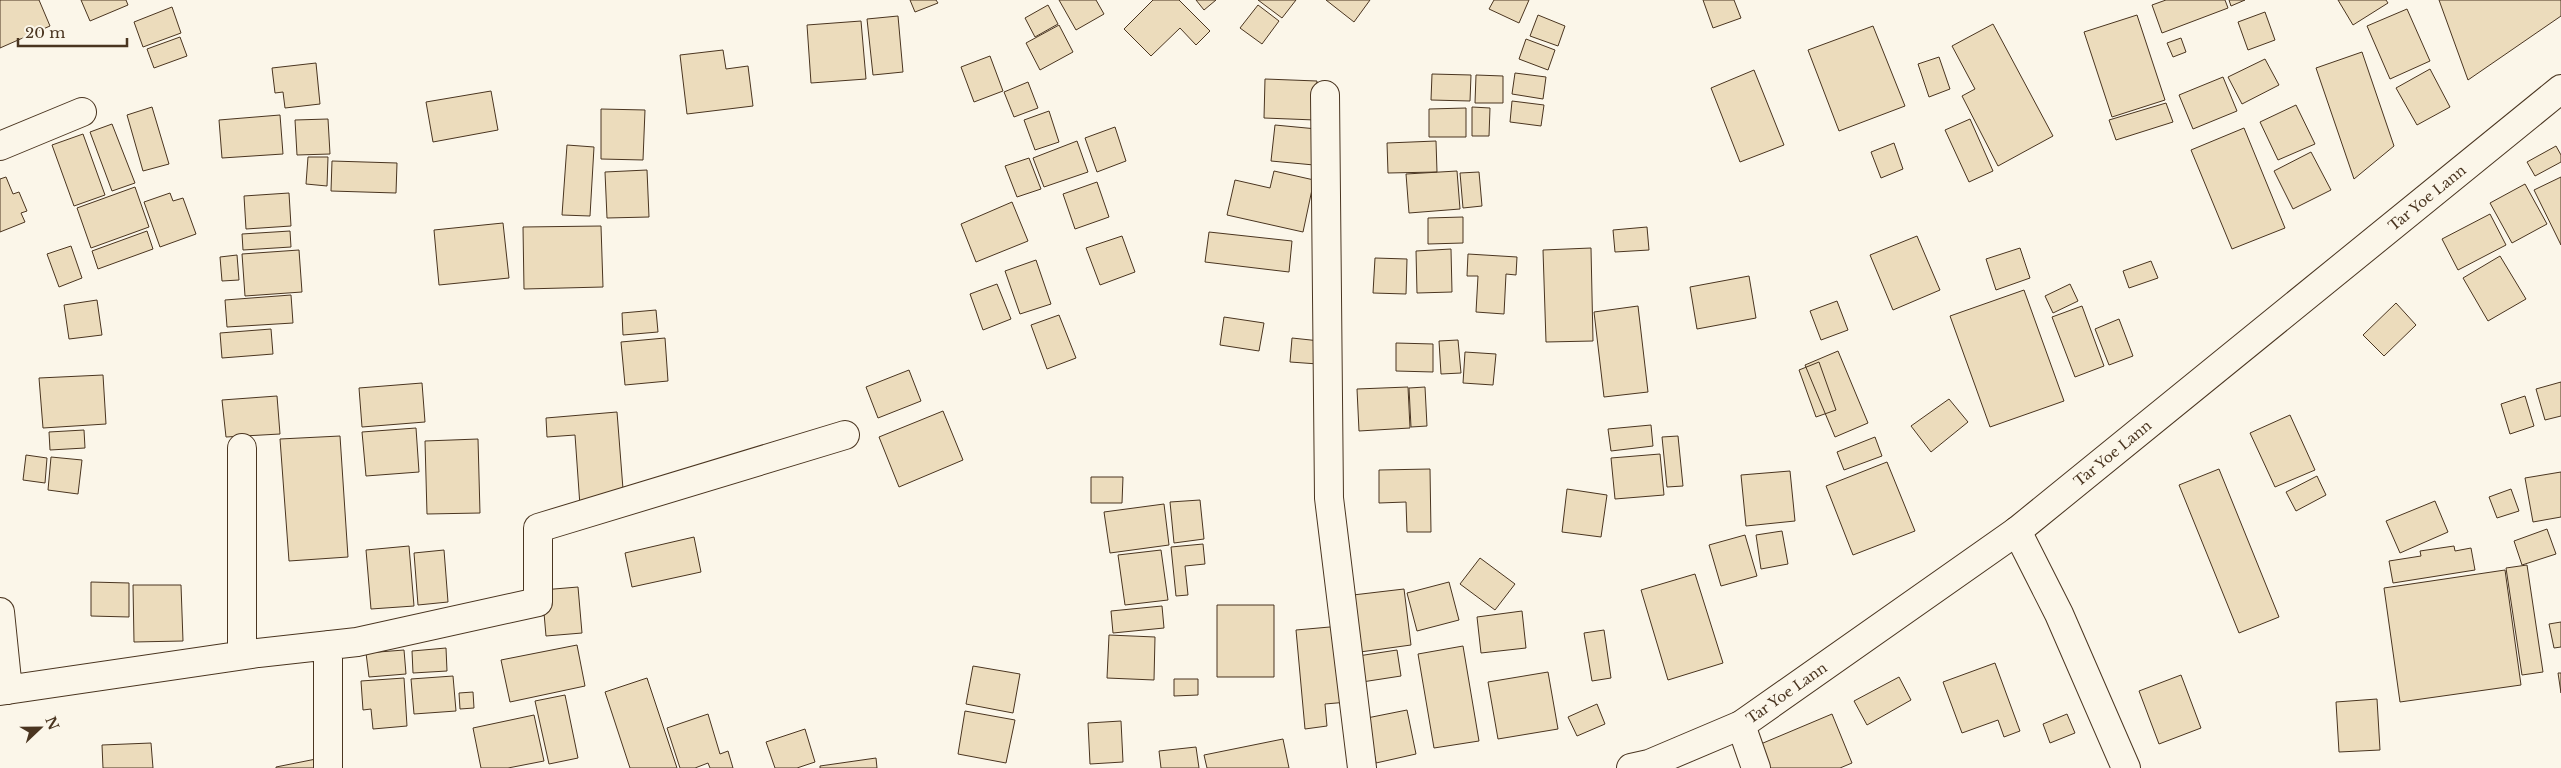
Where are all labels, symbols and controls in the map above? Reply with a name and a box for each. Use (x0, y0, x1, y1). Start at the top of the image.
scale bar (18, 15, 126, 47)
text: 20 m (25, 23, 65, 42)
street label: Tar Yoe Lann (2385, 161, 2470, 235)
street label: Tar Yoe Lann (2070, 416, 2155, 490)
street label: Tar Yoe Lann (1743, 658, 1831, 728)
north arrow (15, 703, 65, 753)
text: N (41, 714, 63, 733)

